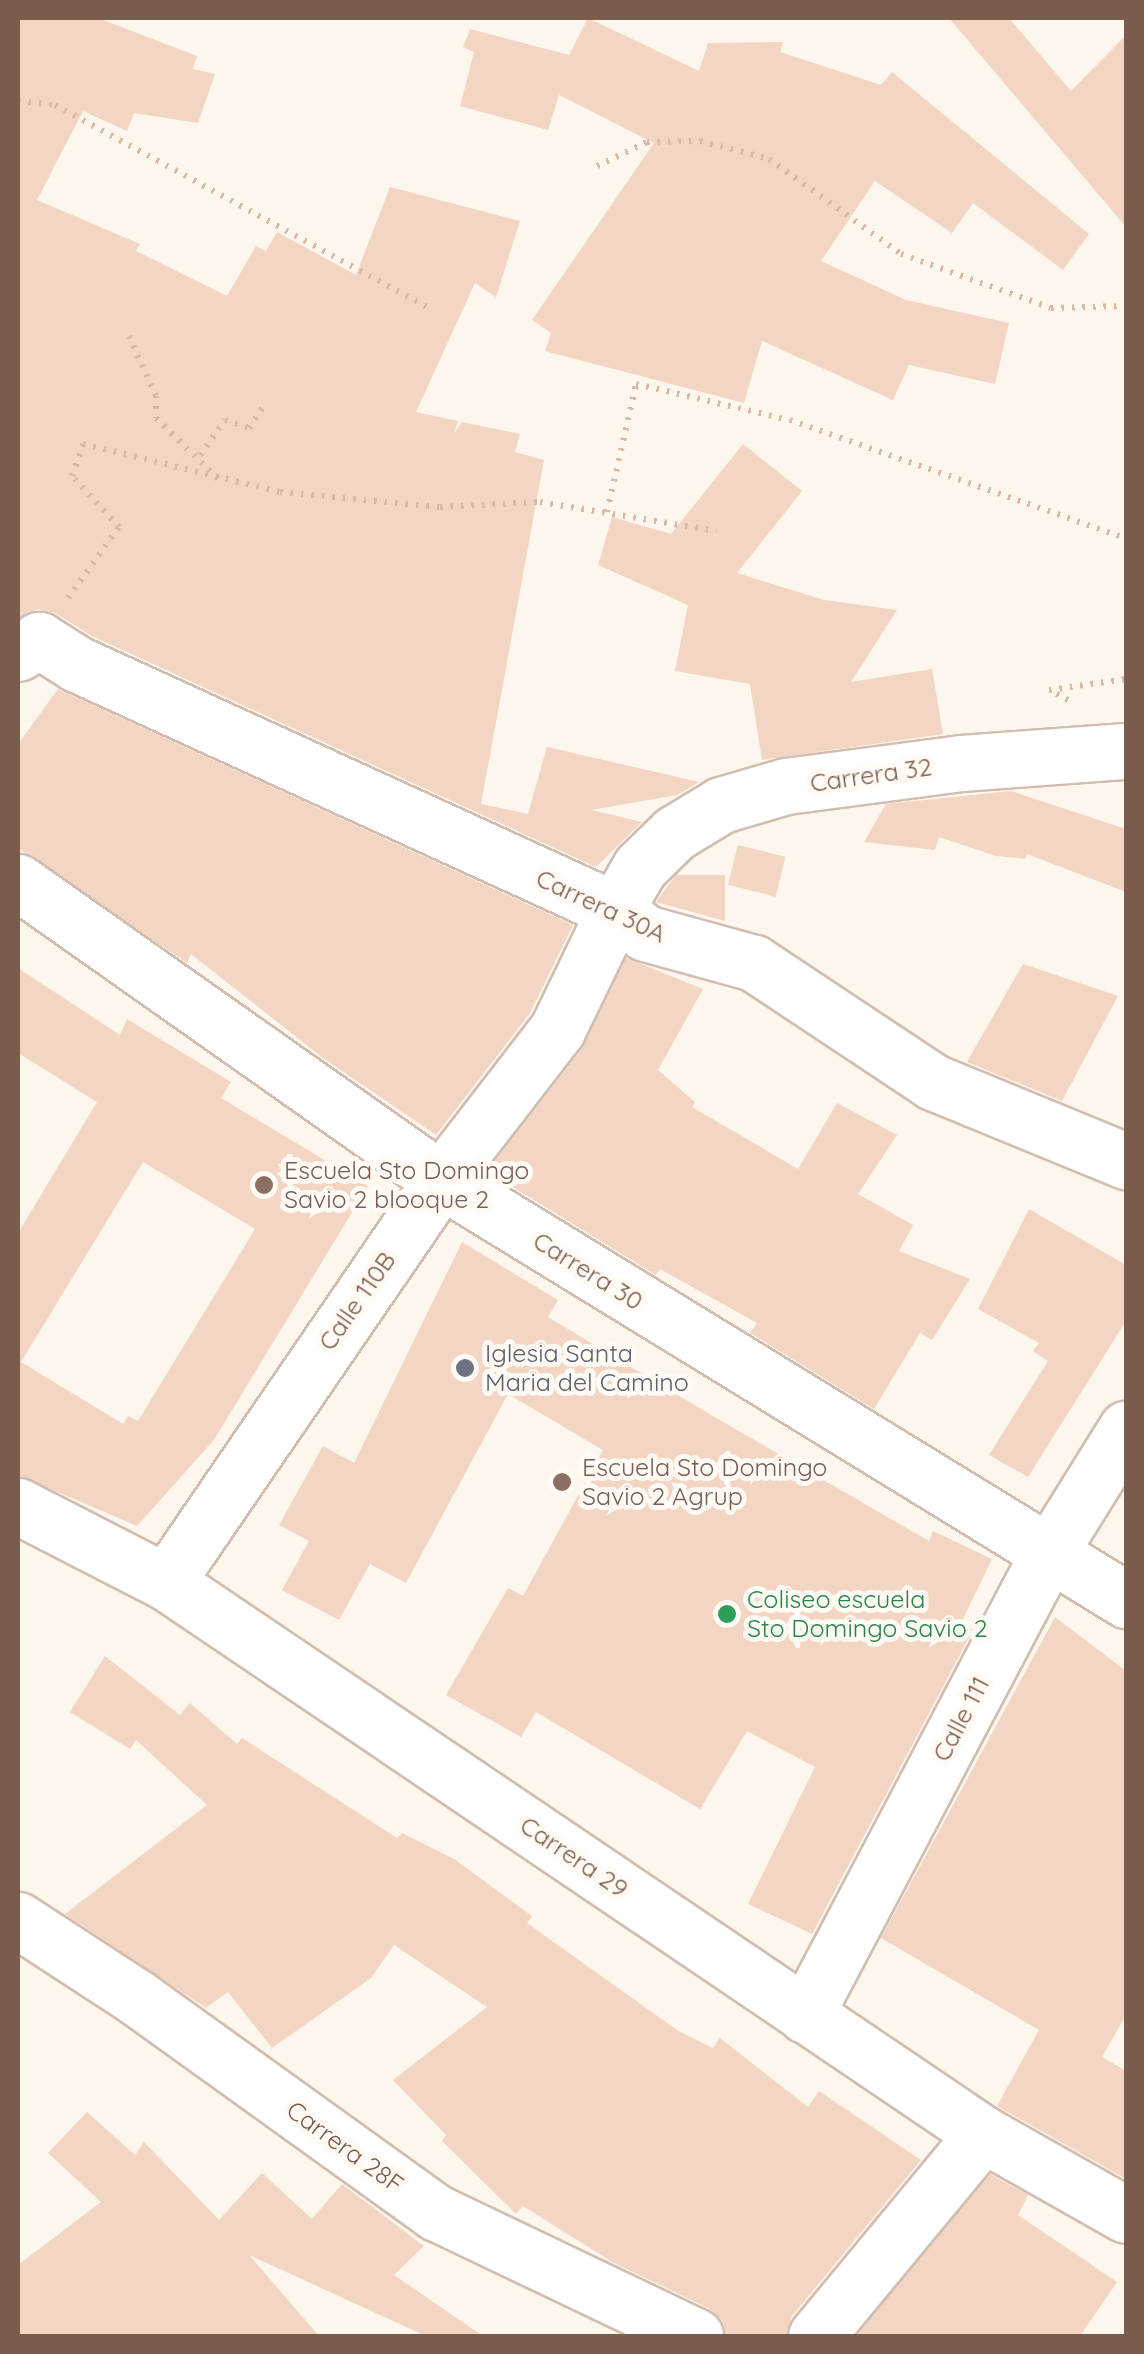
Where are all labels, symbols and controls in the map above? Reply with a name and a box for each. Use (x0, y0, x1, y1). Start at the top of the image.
street label: Carrera 32 (808, 752, 934, 798)
street label: Carrera 30A (531, 863, 671, 949)
place label: Escuela Sto Domingo Savio 2 blooque 2 (284, 1156, 529, 1215)
marker: Escuela Sto Domingo Savio 2 blooque 2 (253, 1174, 275, 1196)
street label: Carrera 30 (528, 1226, 648, 1316)
street label: Calle 110B (312, 1246, 402, 1356)
place label: Iglesia Santa Maria del Camino (485, 1339, 689, 1398)
marker: Iglesia Santa Maria del Camino (454, 1357, 476, 1379)
place label: Escuela Sto Domingo Savio 2 Agrup (582, 1453, 827, 1512)
marker: Escuela Sto Domingo Savio 2 Agrup (551, 1471, 573, 1493)
place label: Coliseo escuela Sto Domingo Savio 2 (747, 1585, 987, 1644)
marker: Coliseo escuela Sto Domingo Savio 2 (716, 1603, 738, 1625)
street label: Calle 111 (926, 1672, 996, 1766)
street label: Carrera 29 (514, 1810, 634, 1904)
street label: Carrera 28F (281, 2095, 409, 2199)

